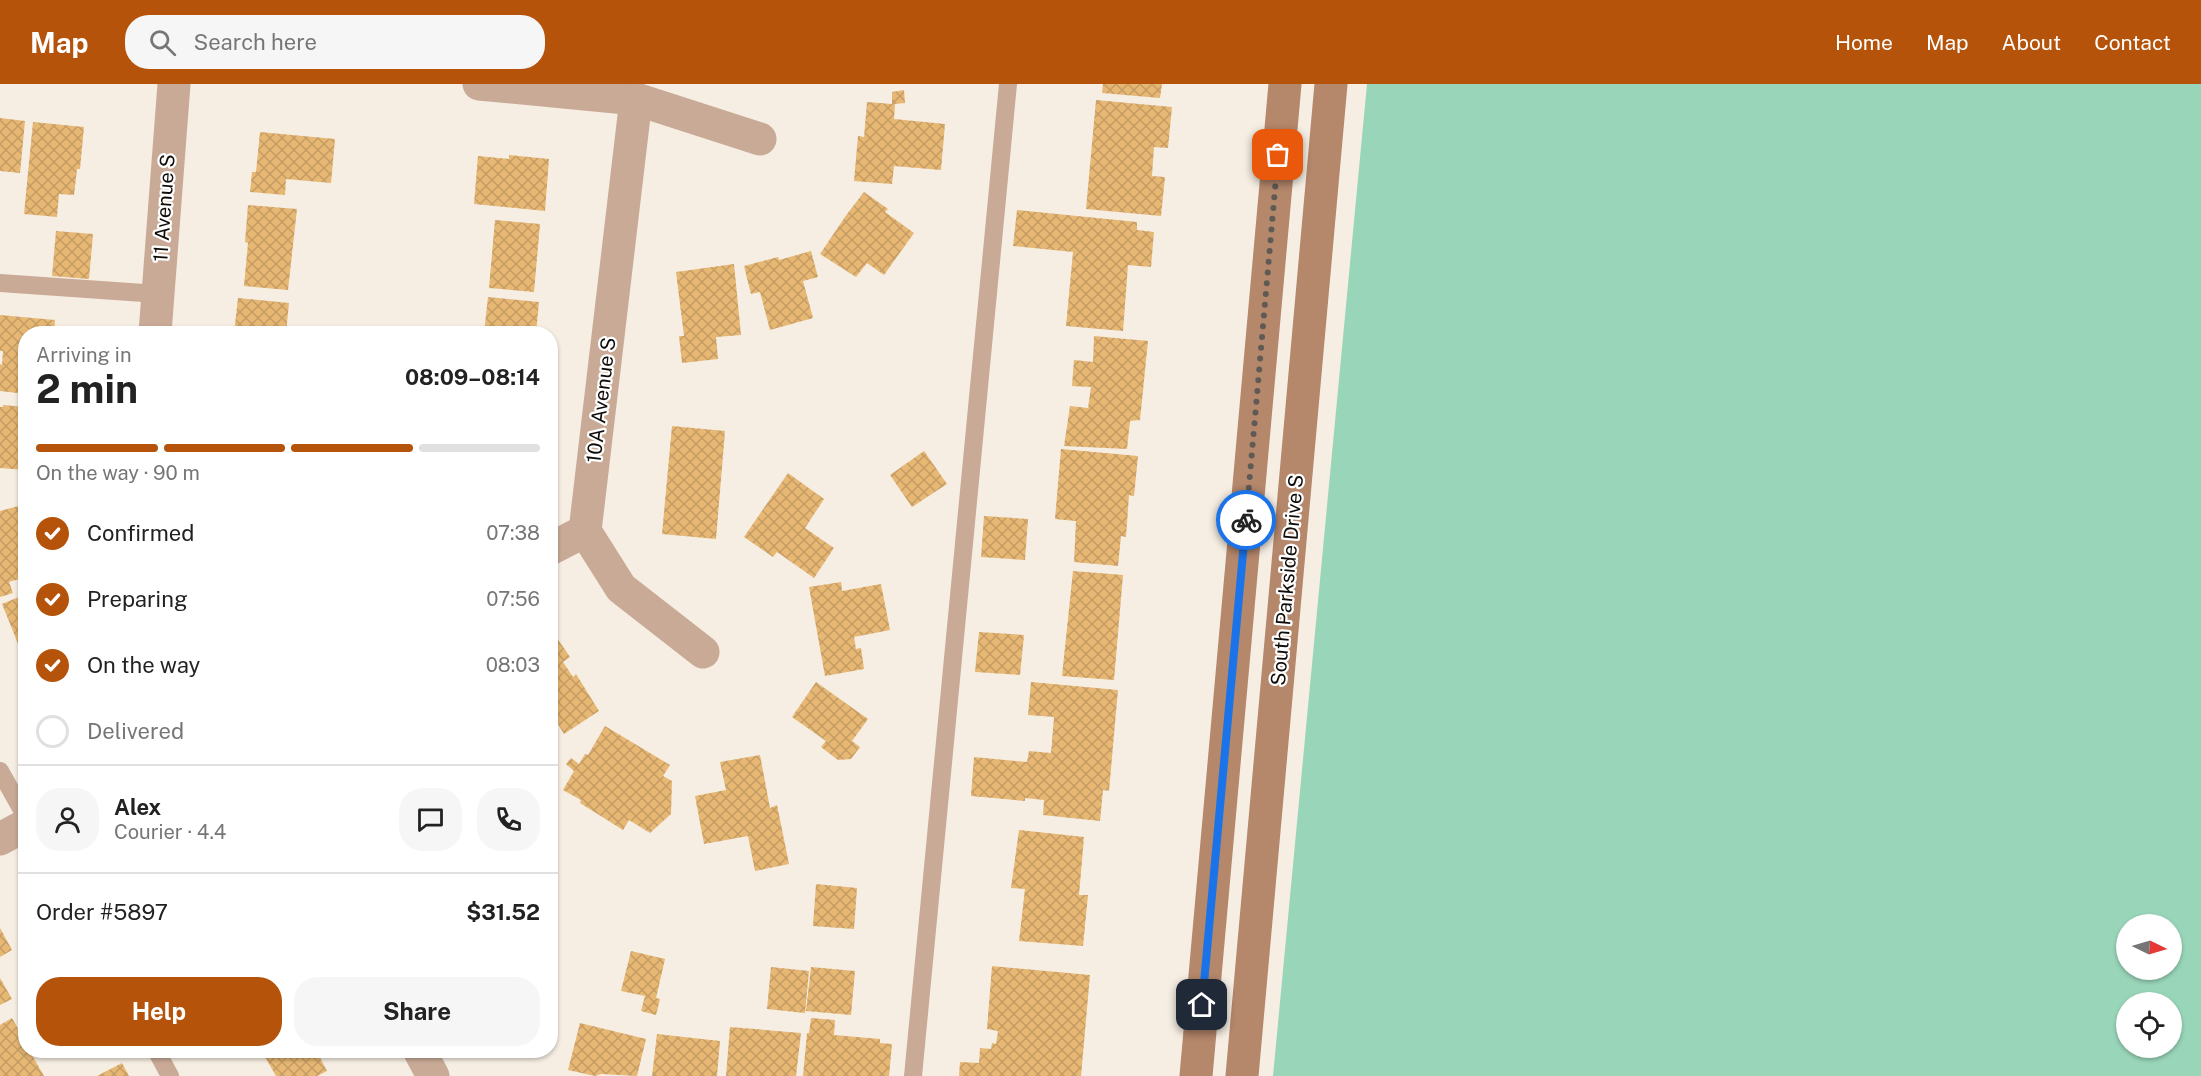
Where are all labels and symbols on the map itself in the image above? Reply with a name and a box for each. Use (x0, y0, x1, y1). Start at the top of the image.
pin (1252, 129, 1303, 180)
street label: 11 Avenue S (148, 153, 180, 263)
street label: 10A Avenue S (581, 336, 621, 464)
street label: South Parkside Drive S (1266, 473, 1308, 687)
courier (1216, 490, 1276, 550)
north arrow (2116, 914, 2182, 980)
pin (1176, 979, 1227, 1030)

